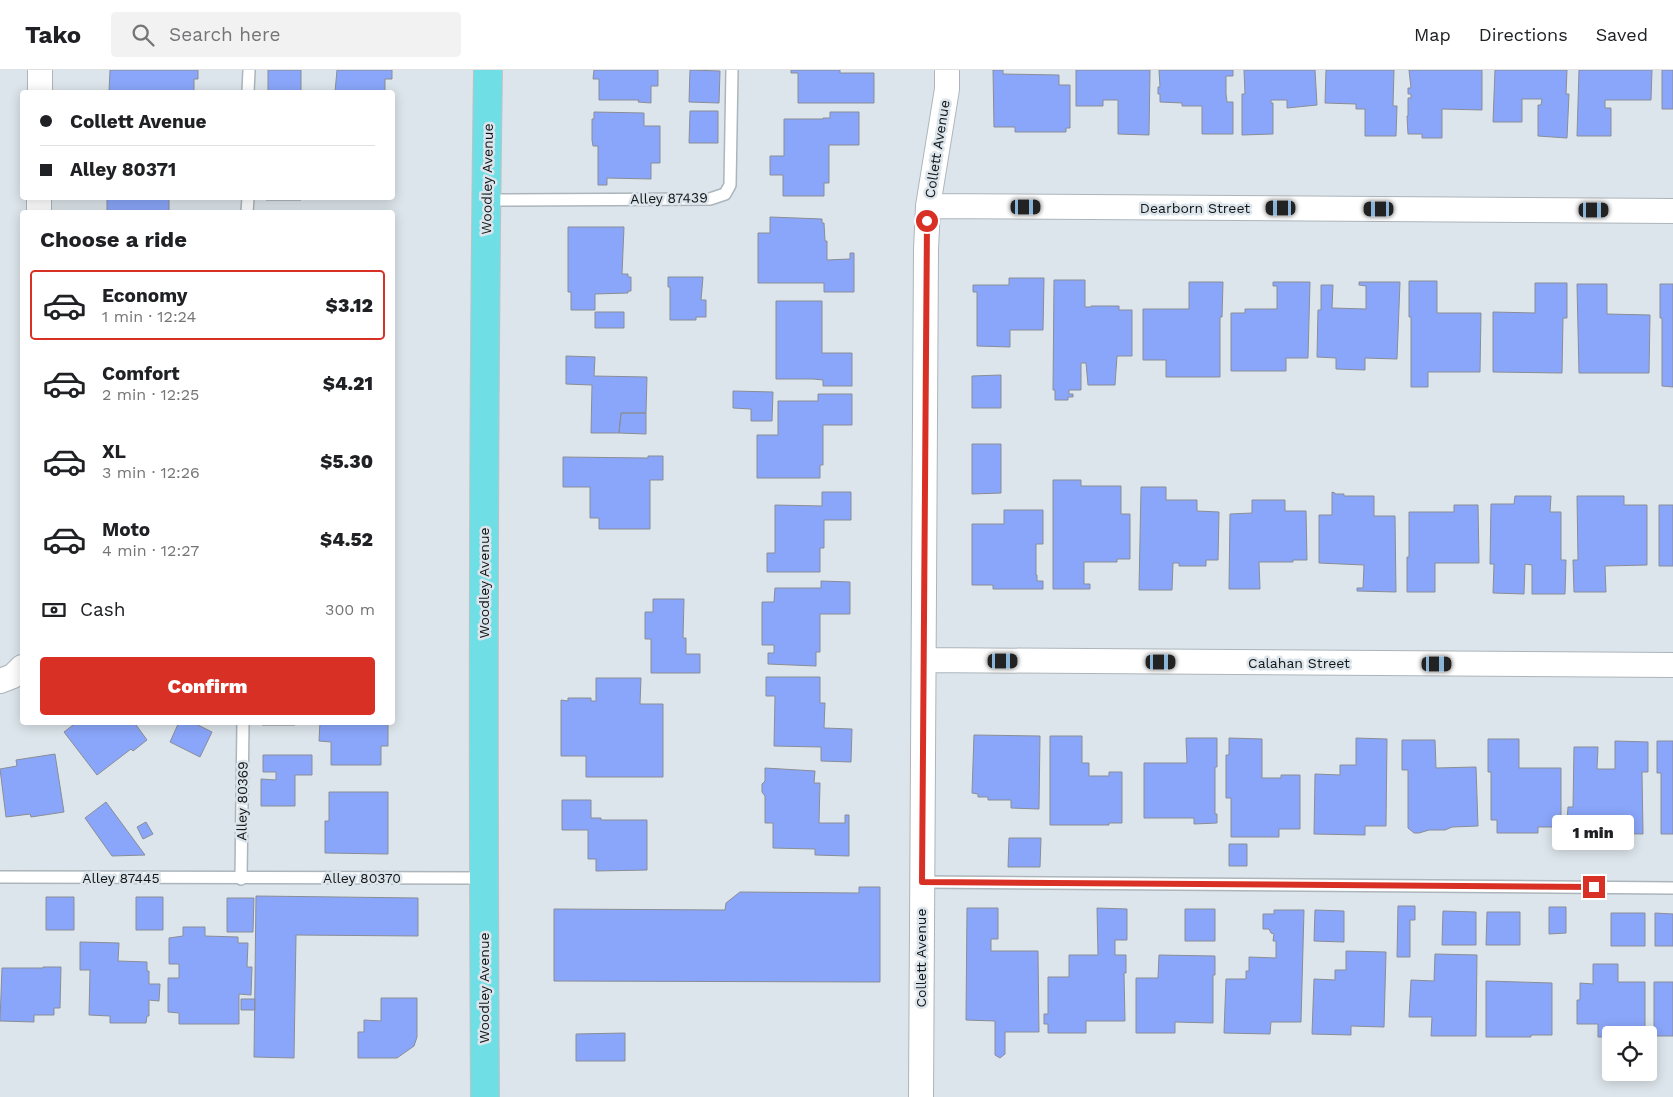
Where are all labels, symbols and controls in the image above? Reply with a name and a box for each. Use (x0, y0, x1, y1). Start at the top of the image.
search box (111, 12, 461, 57)
text: Tako (25, 21, 81, 49)
icon: search (129, 21, 157, 49)
text: Search here (169, 23, 280, 46)
text: Map (1414, 24, 1451, 45)
text: Directions (1479, 24, 1568, 45)
text: Saved (1596, 24, 1648, 45)
street label: Collett Avenue (921, 99, 953, 199)
text: Collett Avenue (70, 110, 207, 133)
street label: Woodley Avenue (478, 123, 496, 235)
text: Alley 80371 (70, 158, 176, 181)
street label: Alley 87439 (630, 189, 708, 207)
car (1011, 200, 1041, 215)
street label: Dearborn Street (1140, 200, 1250, 216)
car (1266, 201, 1296, 216)
car (1364, 202, 1394, 217)
car (1579, 203, 1609, 218)
route start (916, 210, 938, 232)
text: Choose a ride (40, 227, 187, 252)
icon: car (42, 283, 87, 328)
text: Economy (102, 284, 187, 307)
text: $3.12 (326, 294, 373, 317)
text: 1 min · 12:24 (102, 307, 196, 326)
icon: car (42, 361, 87, 406)
text: Comfort (102, 362, 180, 385)
text: $4.21 (323, 372, 373, 395)
text: 2 min · 12:25 (102, 385, 199, 404)
icon: car (42, 439, 87, 484)
text: XL (102, 440, 126, 463)
text: $5.30 (320, 450, 373, 473)
text: 3 min · 12:26 (102, 463, 200, 482)
icon: car (42, 517, 87, 562)
text: Moto (102, 518, 150, 541)
street label: Woodley Avenue (476, 527, 492, 639)
text: $4.52 (320, 528, 373, 551)
text: 4 min · 12:27 (102, 541, 199, 560)
icon: cash (40, 596, 68, 624)
text: Cash (80, 598, 126, 621)
text: 300 m (325, 600, 375, 619)
car (988, 654, 1018, 669)
car (1146, 655, 1176, 670)
street label: Calahan Street (1248, 655, 1350, 671)
button: Confirm (40, 657, 375, 715)
car (1422, 657, 1452, 672)
street label: Alley 80369 (233, 761, 251, 841)
callout: 1 min (1553, 814, 1635, 850)
text: 1 min (1572, 823, 1614, 842)
street label: Alley 87445 (82, 870, 160, 886)
street label: Alley 80370 (323, 870, 401, 886)
route end (1583, 876, 1605, 898)
street label: Collett Avenue (913, 908, 929, 1008)
street label: Woodley Avenue (476, 932, 492, 1044)
map controls (1602, 1026, 1657, 1081)
button: locate (1602, 1026, 1657, 1081)

